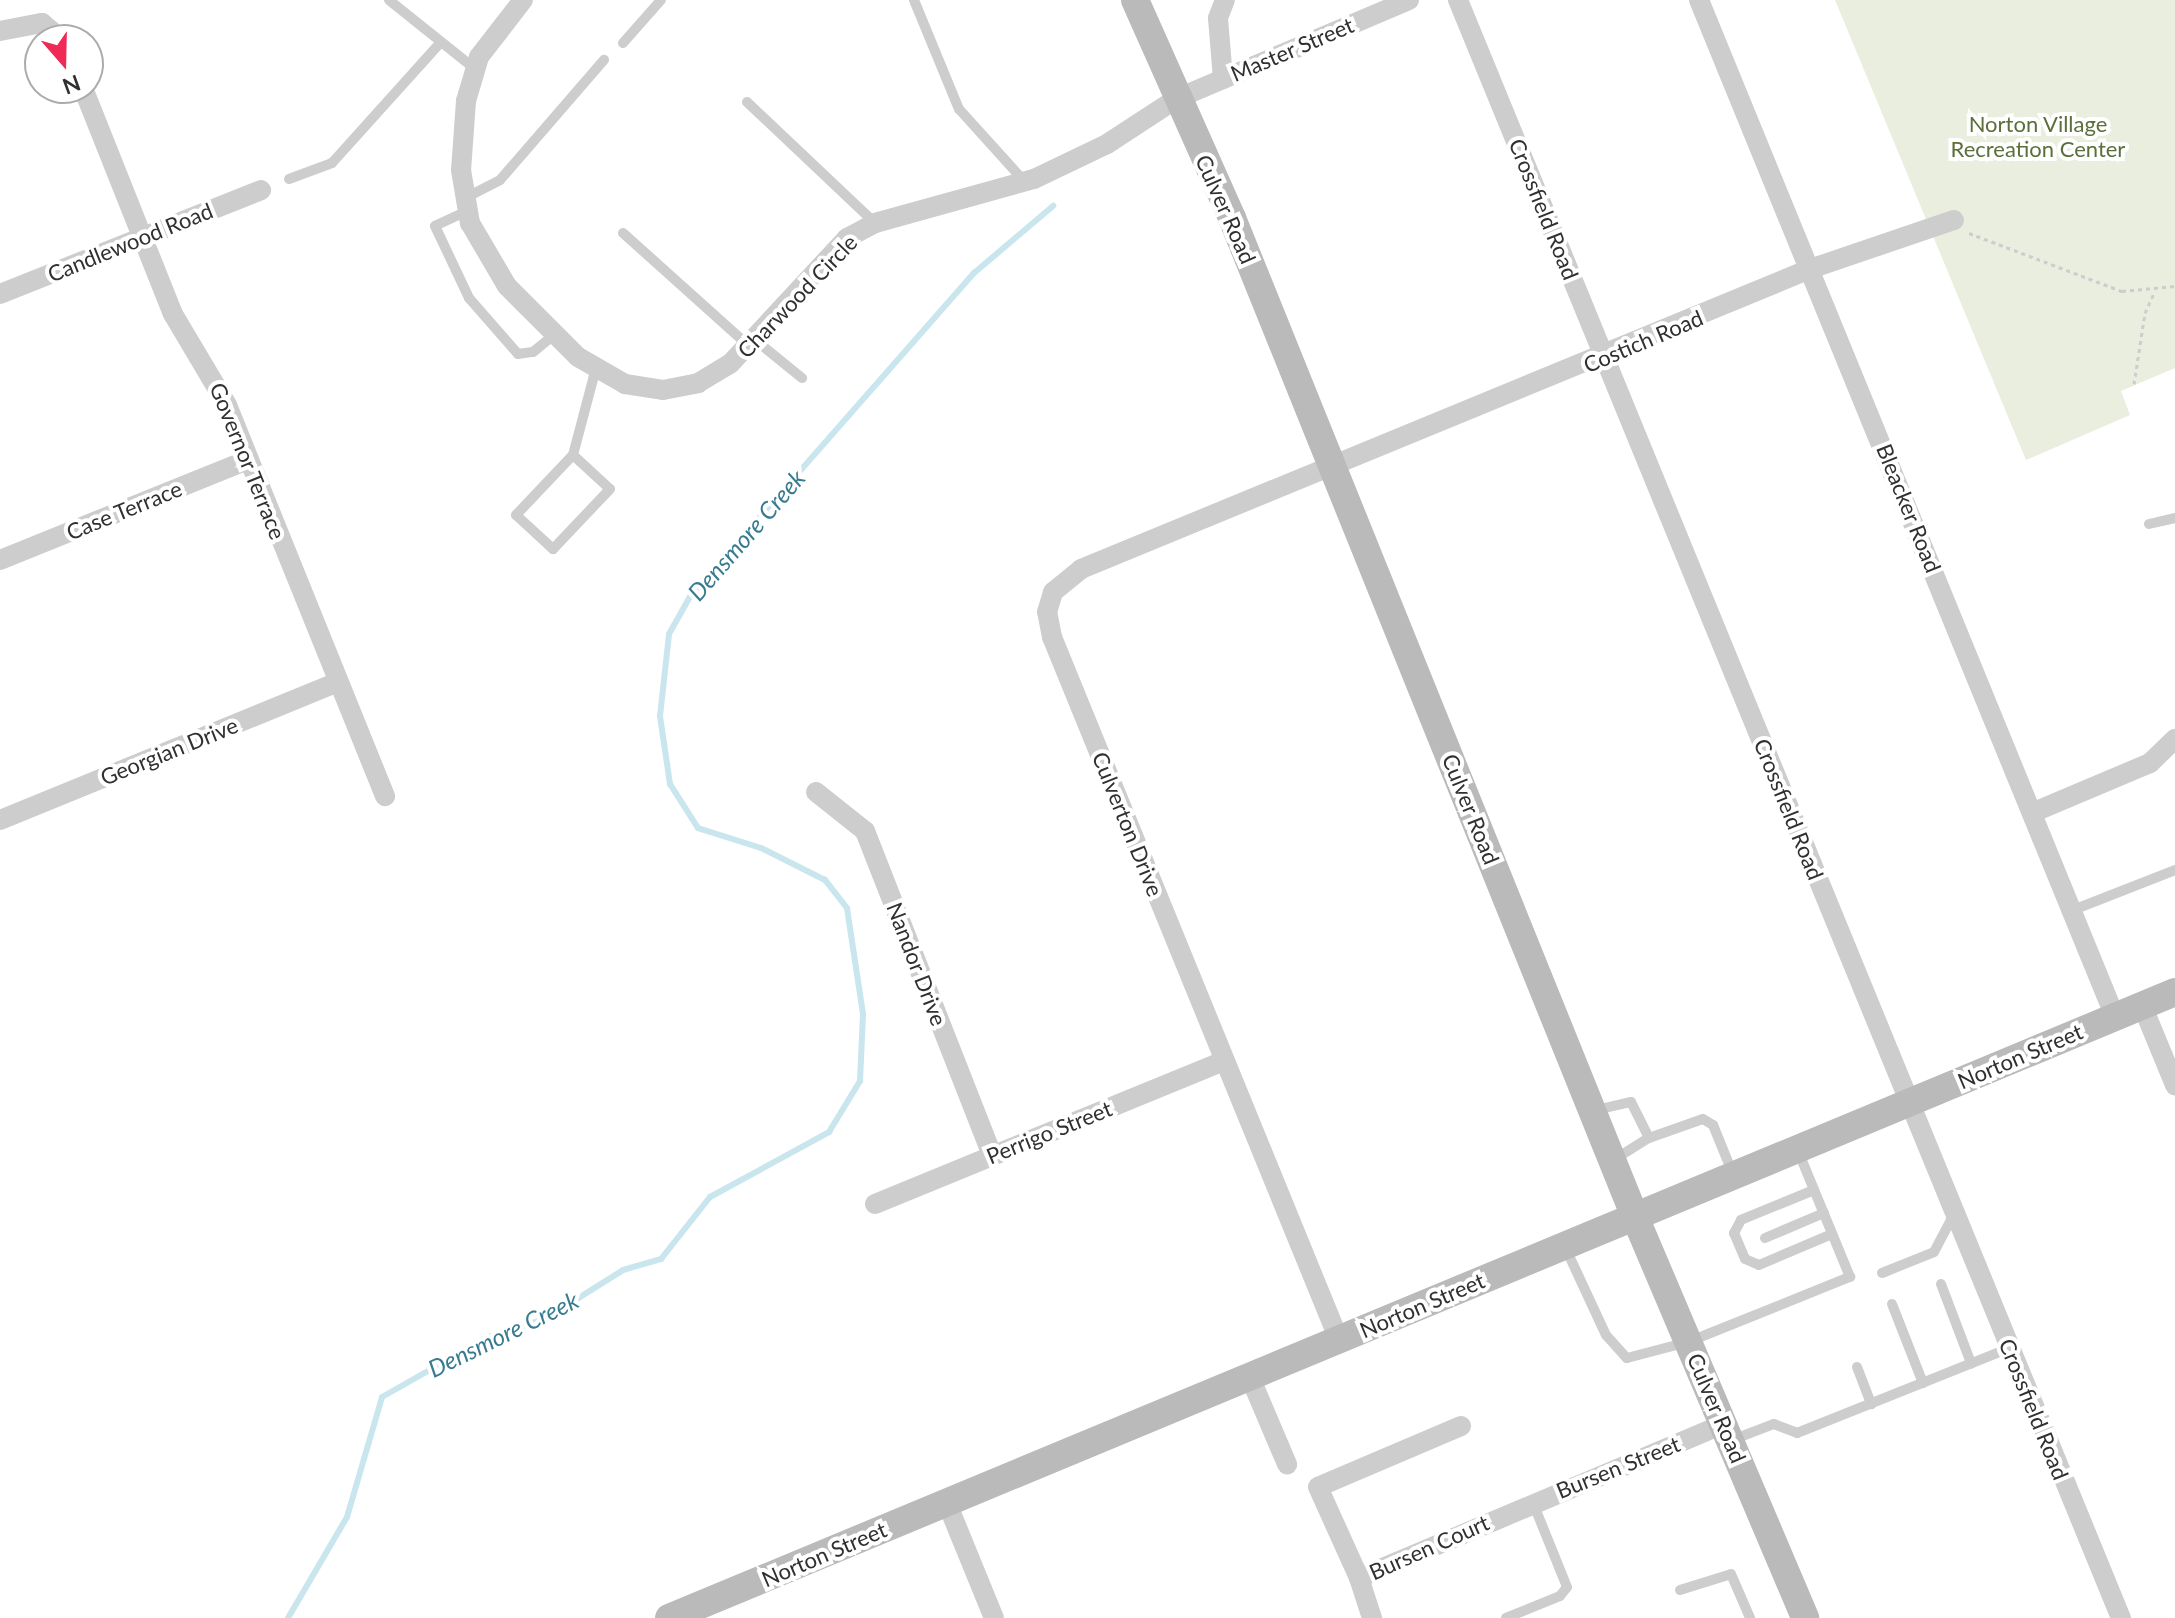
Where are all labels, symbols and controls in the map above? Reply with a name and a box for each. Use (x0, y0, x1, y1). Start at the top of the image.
street label: Master Street (1226, 11, 1358, 87)
north arrow (24, 24, 104, 104)
text: N (59, 70, 84, 101)
park label: Norton Village Recreation Center (1951, 110, 2125, 162)
street label: Crossfield Road (1504, 135, 1584, 283)
street label: Culver Road (1190, 150, 1262, 268)
street label: Candlewood Road (44, 197, 216, 287)
street label: Charwood Circle (732, 229, 862, 363)
street label: Costich Road (1579, 304, 1707, 378)
street label: Governor Terrace (204, 378, 292, 544)
street label: Bleacker Road (1871, 440, 1947, 576)
water label: Densmore Creek (681, 464, 811, 606)
street label: Case Terrace (62, 475, 186, 545)
street label: Georgian Drive (96, 711, 242, 791)
street label: Crossfield Road (1749, 735, 1829, 883)
street label: Culverton Drive (1087, 748, 1169, 900)
street label: Culver Road (1437, 750, 1505, 868)
street label: Nandor Drive (881, 898, 953, 1030)
street label: Norton Street (1954, 1018, 2086, 1094)
street label: Perrigo Street (982, 1095, 1116, 1169)
street label: Norton Street (1356, 1267, 1488, 1343)
water label: Densmore Creek (423, 1285, 583, 1383)
street label: Crossfield Road (1994, 1335, 2074, 1483)
street label: Culver Road (1682, 1349, 1752, 1467)
street label: Bursen Street (1552, 1430, 1684, 1504)
street label: Bursen Court (1365, 1509, 1493, 1585)
street label: Norton Street (758, 1516, 890, 1592)

